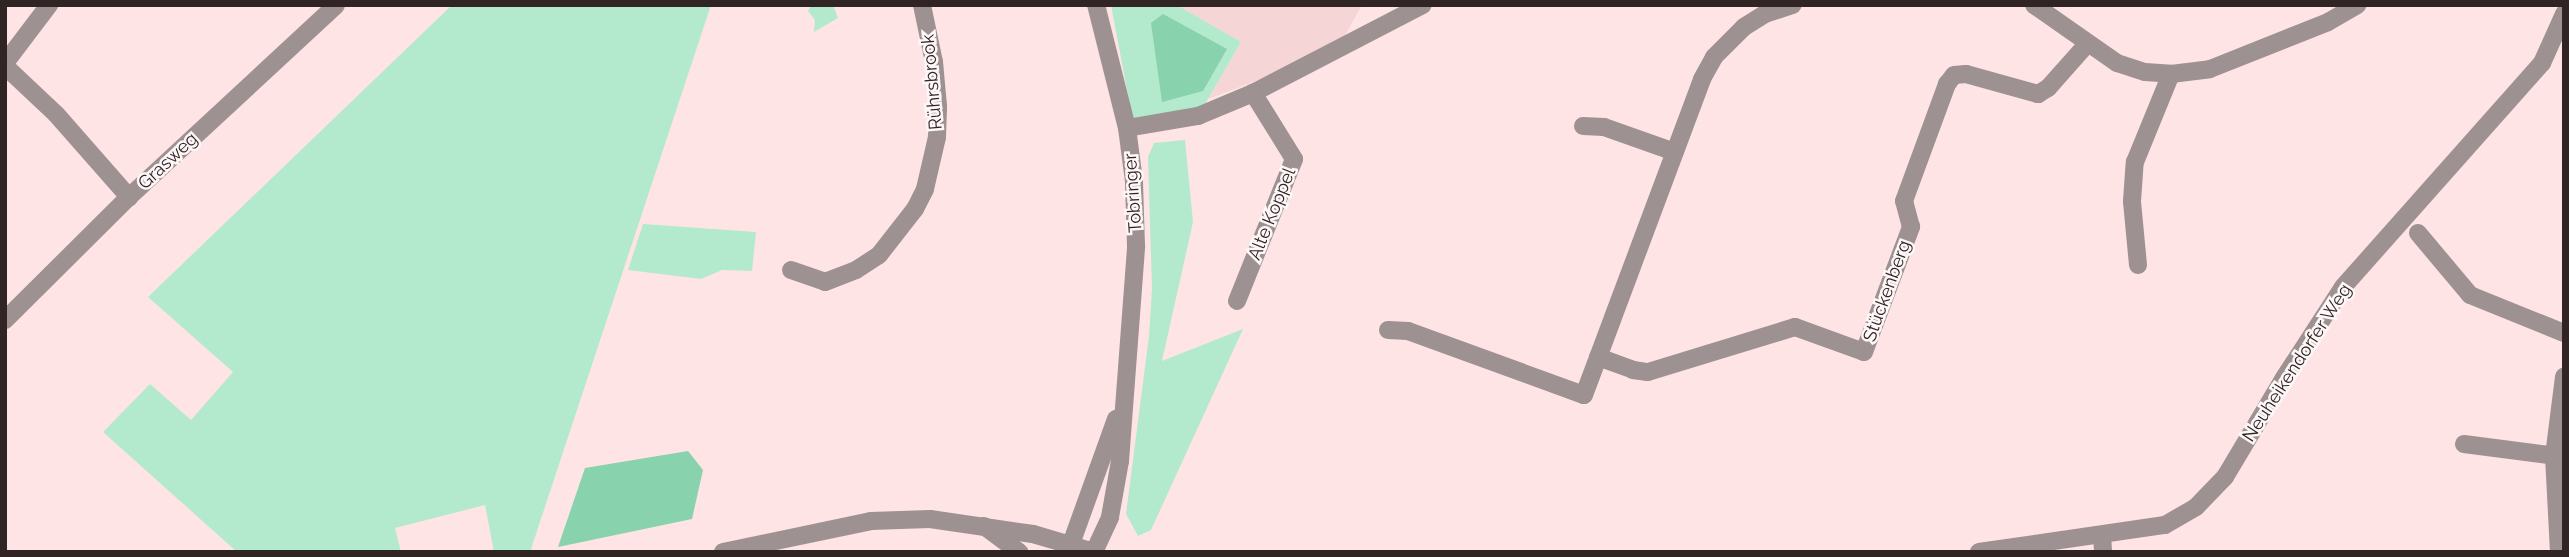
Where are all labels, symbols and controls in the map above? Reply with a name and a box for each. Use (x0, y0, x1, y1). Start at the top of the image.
street label: Rührsbrook (917, 33, 947, 131)
street label: Grasweg (134, 128, 202, 194)
street label: Tobringer (1119, 153, 1147, 233)
street label: Alte Koppel (1244, 165, 1300, 263)
street label: Stückenberg (1859, 237, 1915, 345)
street label: Neuheikendorfer Weg (2238, 280, 2356, 446)

